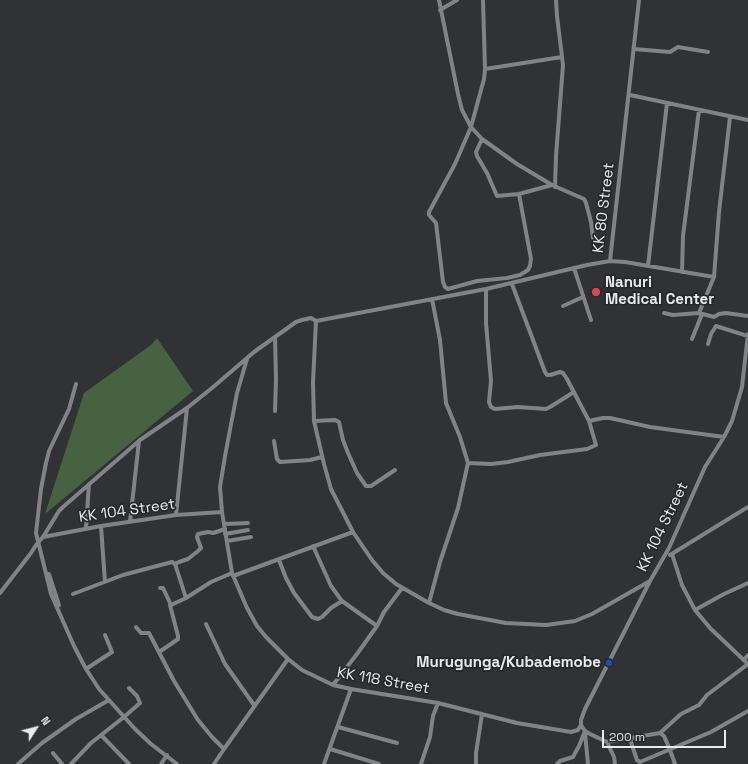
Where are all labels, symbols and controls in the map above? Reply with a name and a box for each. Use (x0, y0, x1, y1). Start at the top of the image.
street label: KK 80 Street (590, 162, 618, 254)
place label: Nanuri Medical Center (605, 274, 714, 309)
marker: Nanuri Medical Center (590, 286, 602, 298)
street label: KK 104 Street (634, 479, 692, 575)
street label: KK 104 Street (78, 495, 176, 527)
place label: Murugunga/Kubademobe (416, 654, 601, 672)
marker: Murugunga/Kubademobe (604, 658, 614, 668)
street label: KK 118 Street (335, 664, 431, 698)
north arrow (16, 708, 56, 748)
text: N (38, 714, 54, 728)
scale bar (604, 722, 728, 748)
text: 200 m (609, 729, 645, 745)

